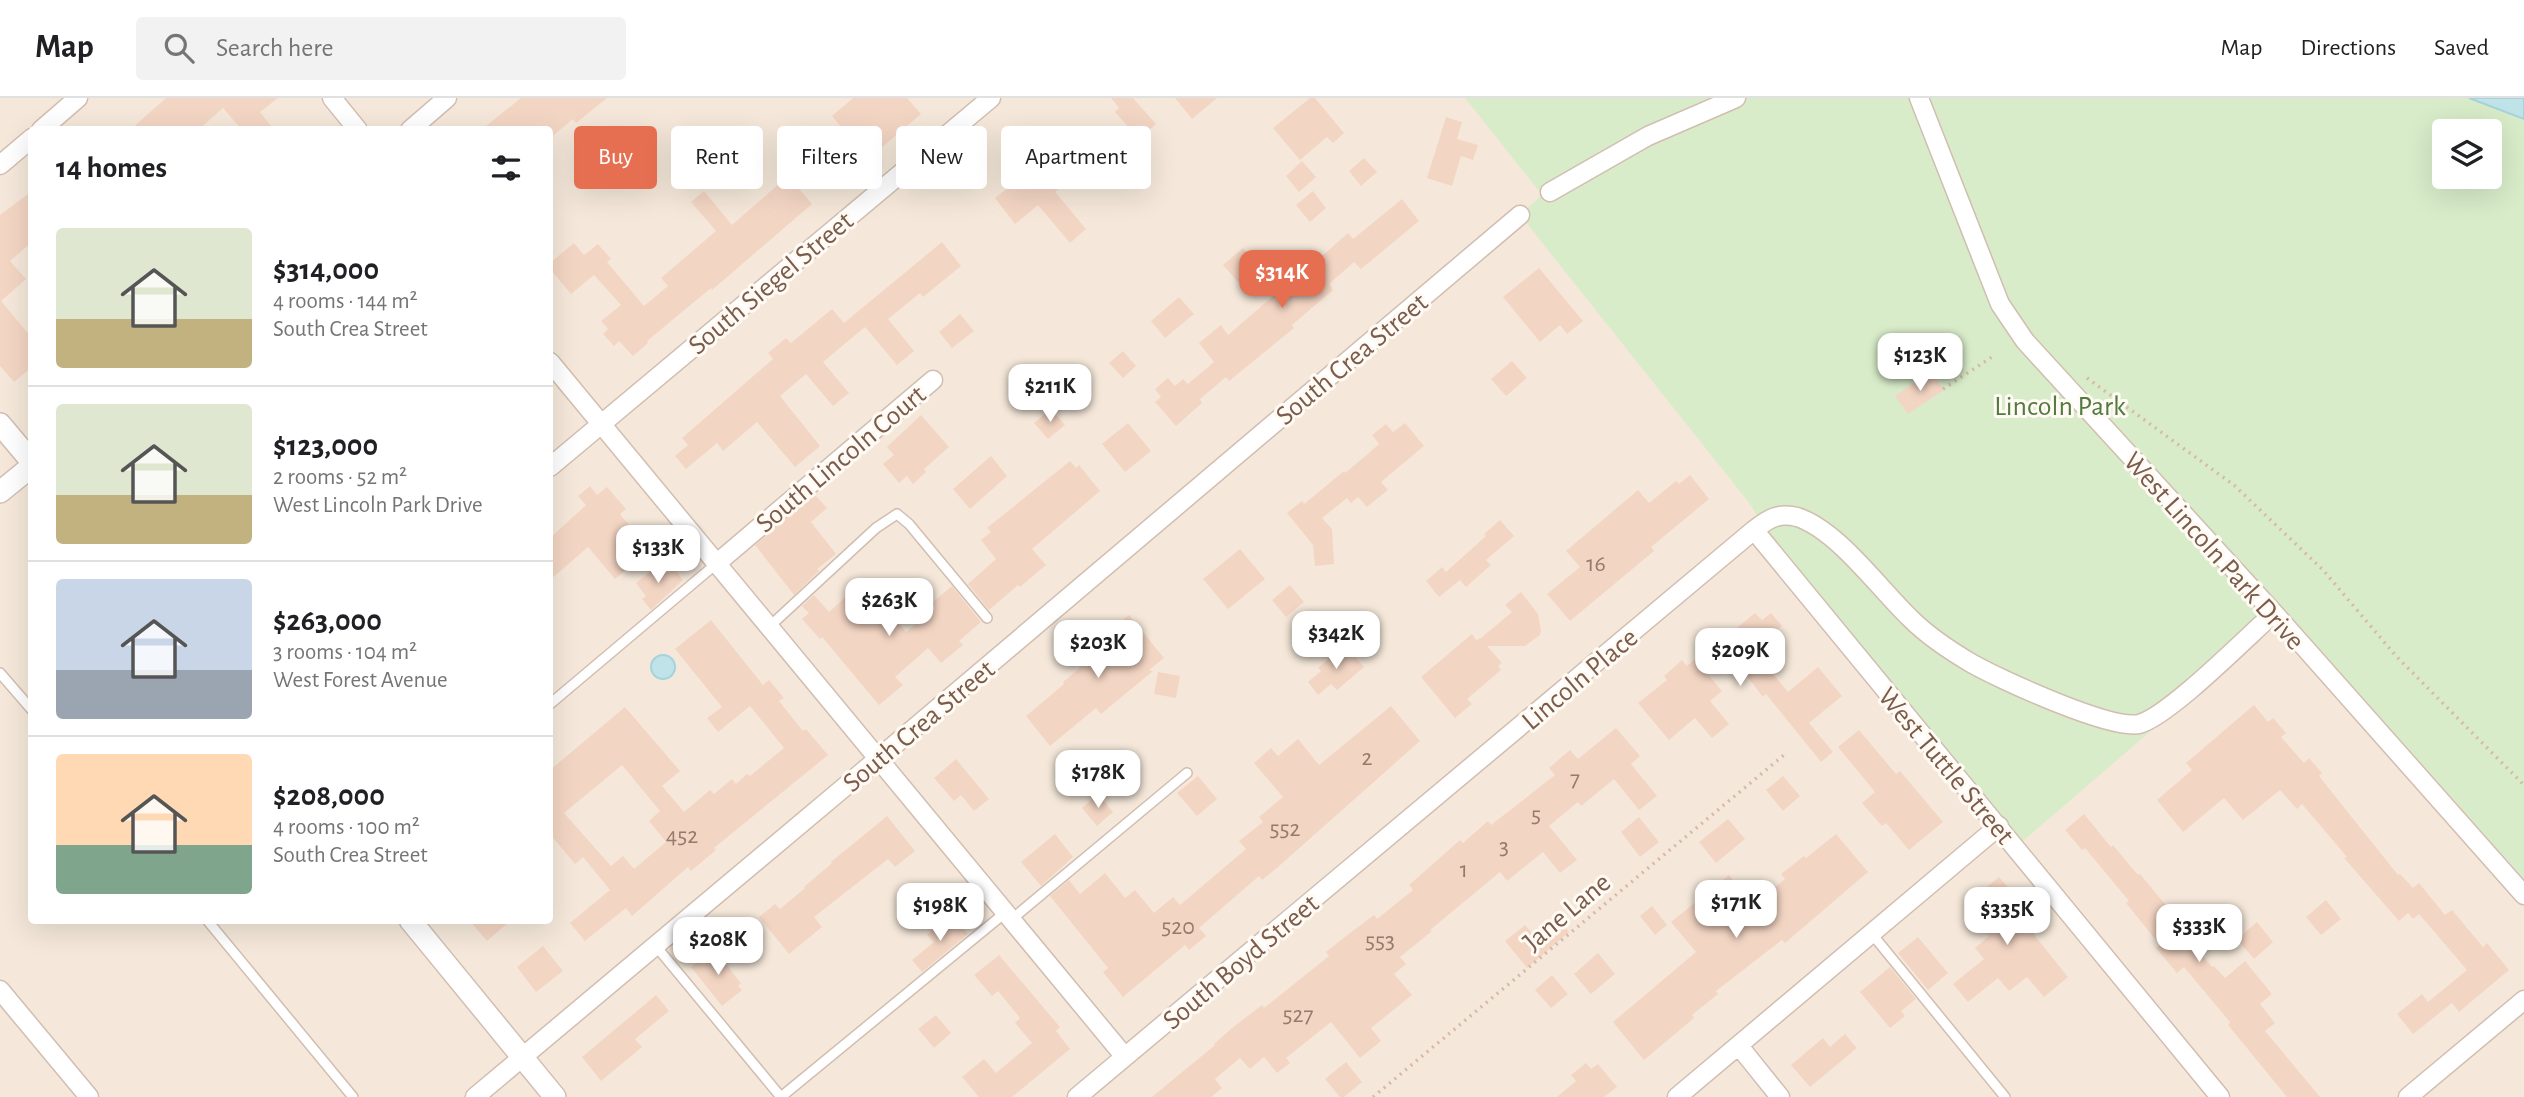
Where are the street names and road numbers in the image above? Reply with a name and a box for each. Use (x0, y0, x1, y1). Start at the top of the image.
street label: South Siegel Street (684, 207, 859, 360)
street label: South Crea Street (1271, 288, 1433, 431)
street label: South Lincoln Court (751, 381, 932, 538)
street label: West Lincoln Park Drive (2118, 447, 2309, 656)
street label: Lincoln Place (1517, 623, 1643, 736)
street label: South Crea Street (838, 655, 1000, 798)
street label: West Tuttle Street (1872, 683, 2019, 850)
street label: Jane Lane (1518, 868, 1616, 957)
street label: South Boyd Street (1158, 890, 1324, 1035)

